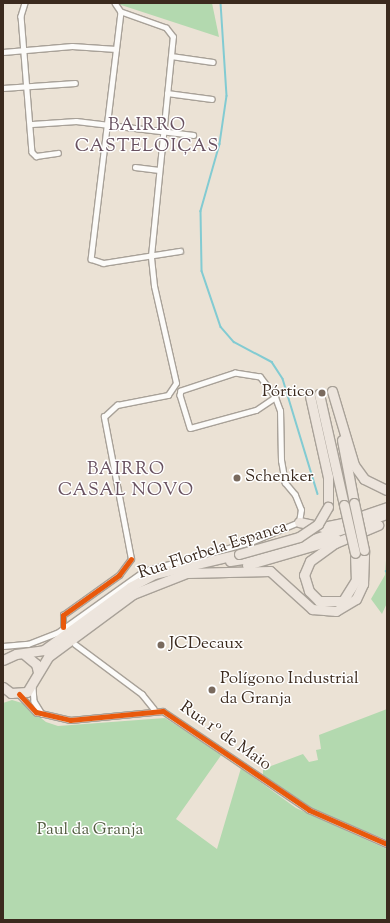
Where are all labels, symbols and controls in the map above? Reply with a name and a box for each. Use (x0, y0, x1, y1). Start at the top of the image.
district label: BAIRRO CASTELOIÇAS (75, 116, 219, 158)
place label: Pórtico (262, 383, 314, 403)
marker: Pórtico (317, 388, 327, 398)
district label: BAIRRO CASAL NOVO (58, 460, 194, 502)
place label: Schenker (245, 468, 314, 488)
marker: Schenker (232, 473, 242, 483)
street label: Rua Florbela Espanca (136, 517, 290, 585)
place label: JCDecaux (169, 635, 243, 655)
marker: JCDecaux (156, 640, 166, 650)
place label: Polígono Industrial da Granja (220, 670, 359, 710)
marker: Polígono Industrial da Granja (207, 685, 217, 695)
street label: Rua 1º de Maio (175, 698, 275, 776)
park label: Paul da Granja (37, 821, 143, 841)

